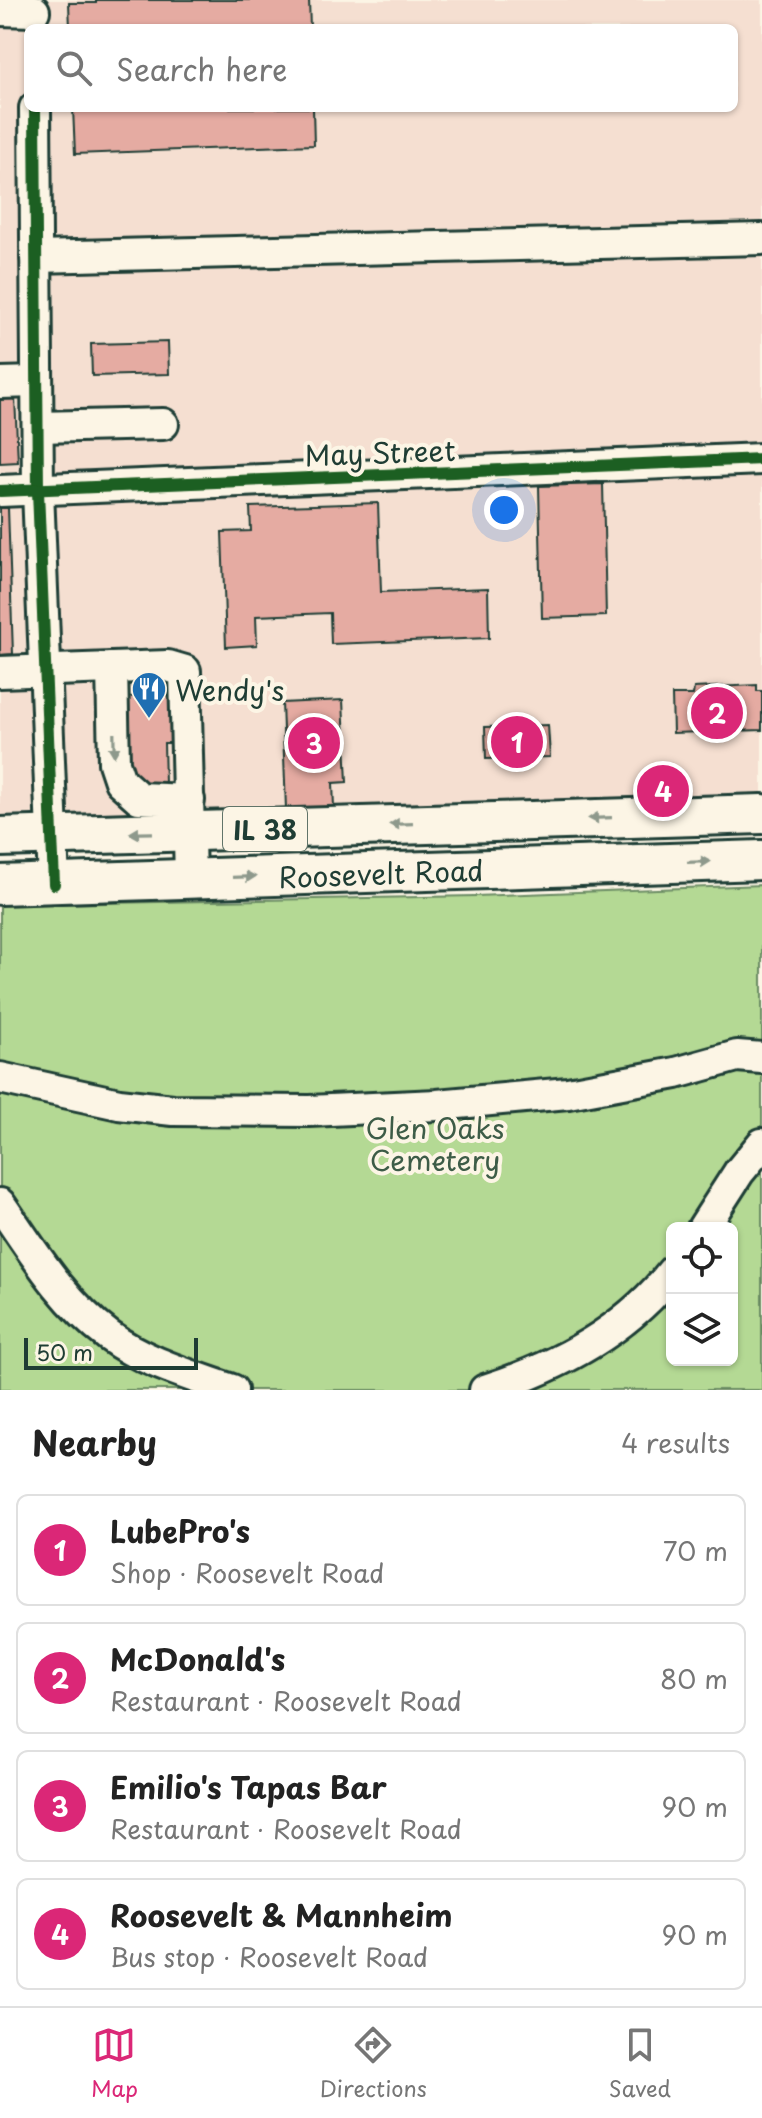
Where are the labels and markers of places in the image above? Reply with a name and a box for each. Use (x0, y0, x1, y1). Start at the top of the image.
place label: Wendy's (175, 668, 284, 711)
restaurant icon: Wendy's (130, 670, 168, 720)
pin: 2 (691, 683, 743, 743)
pin: 1 (491, 712, 543, 772)
pin: 3 (288, 713, 340, 773)
pin: 4 (637, 761, 689, 821)

